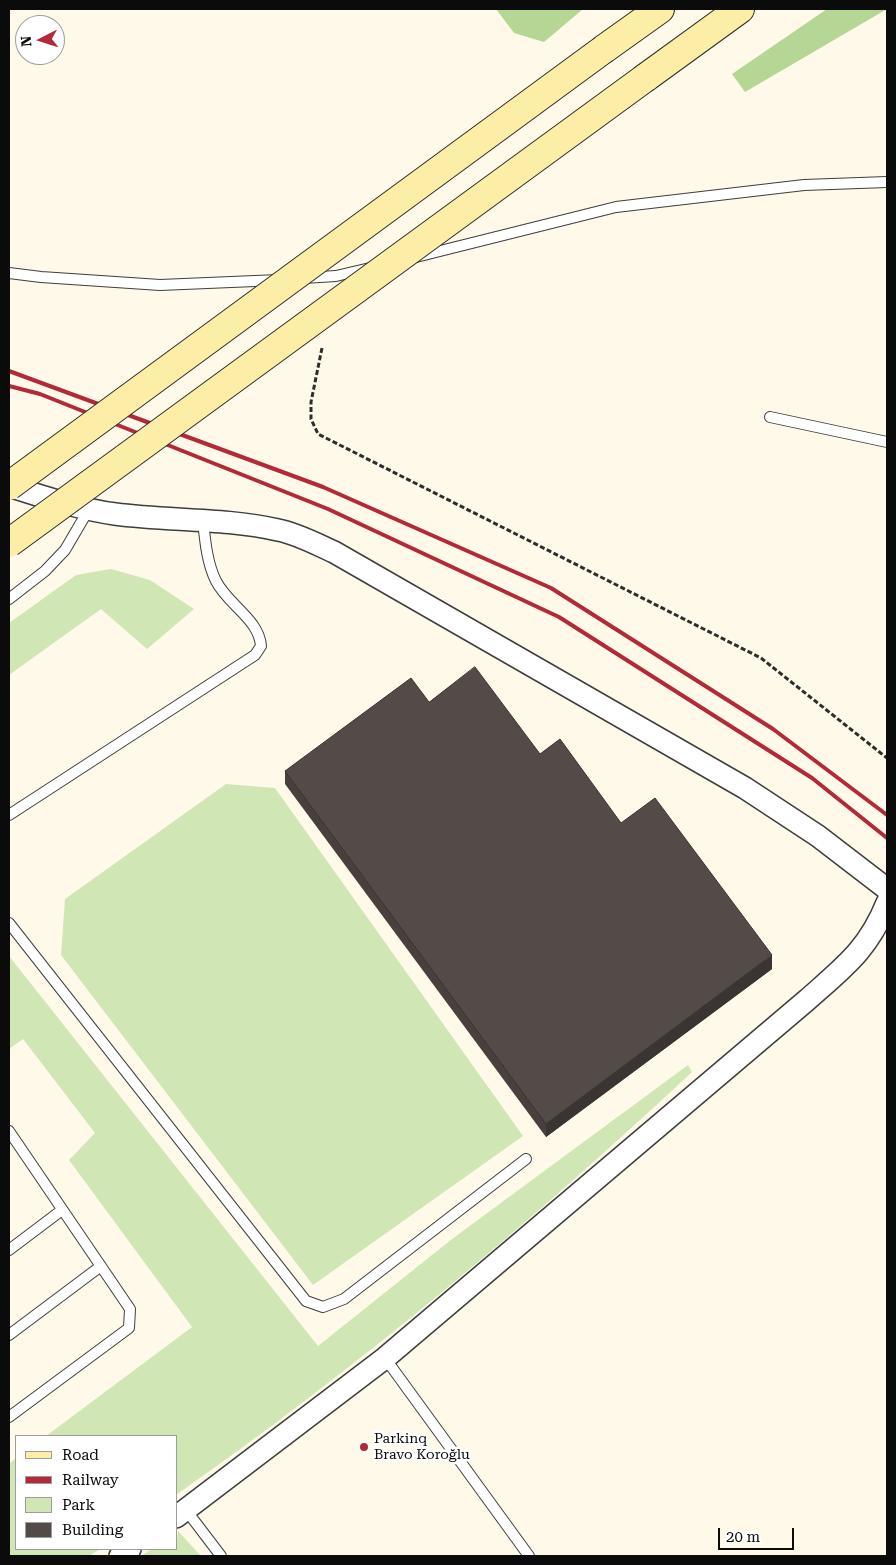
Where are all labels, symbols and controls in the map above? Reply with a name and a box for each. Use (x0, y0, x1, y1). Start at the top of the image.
north arrow (15, 15, 65, 65)
text: N (18, 35, 34, 47)
place label: Parkinq Bravo Koroğlu (374, 1431, 470, 1464)
legend (15, 1435, 178, 1550)
marker: Parkinq Bravo Koroğlu (358, 1441, 370, 1453)
text: Road (62, 1446, 99, 1464)
text: Railway (62, 1471, 119, 1489)
text: Park (62, 1496, 95, 1514)
scale bar (721, 1518, 797, 1550)
text: Building (62, 1521, 123, 1539)
text: 20 m (726, 1528, 760, 1546)

